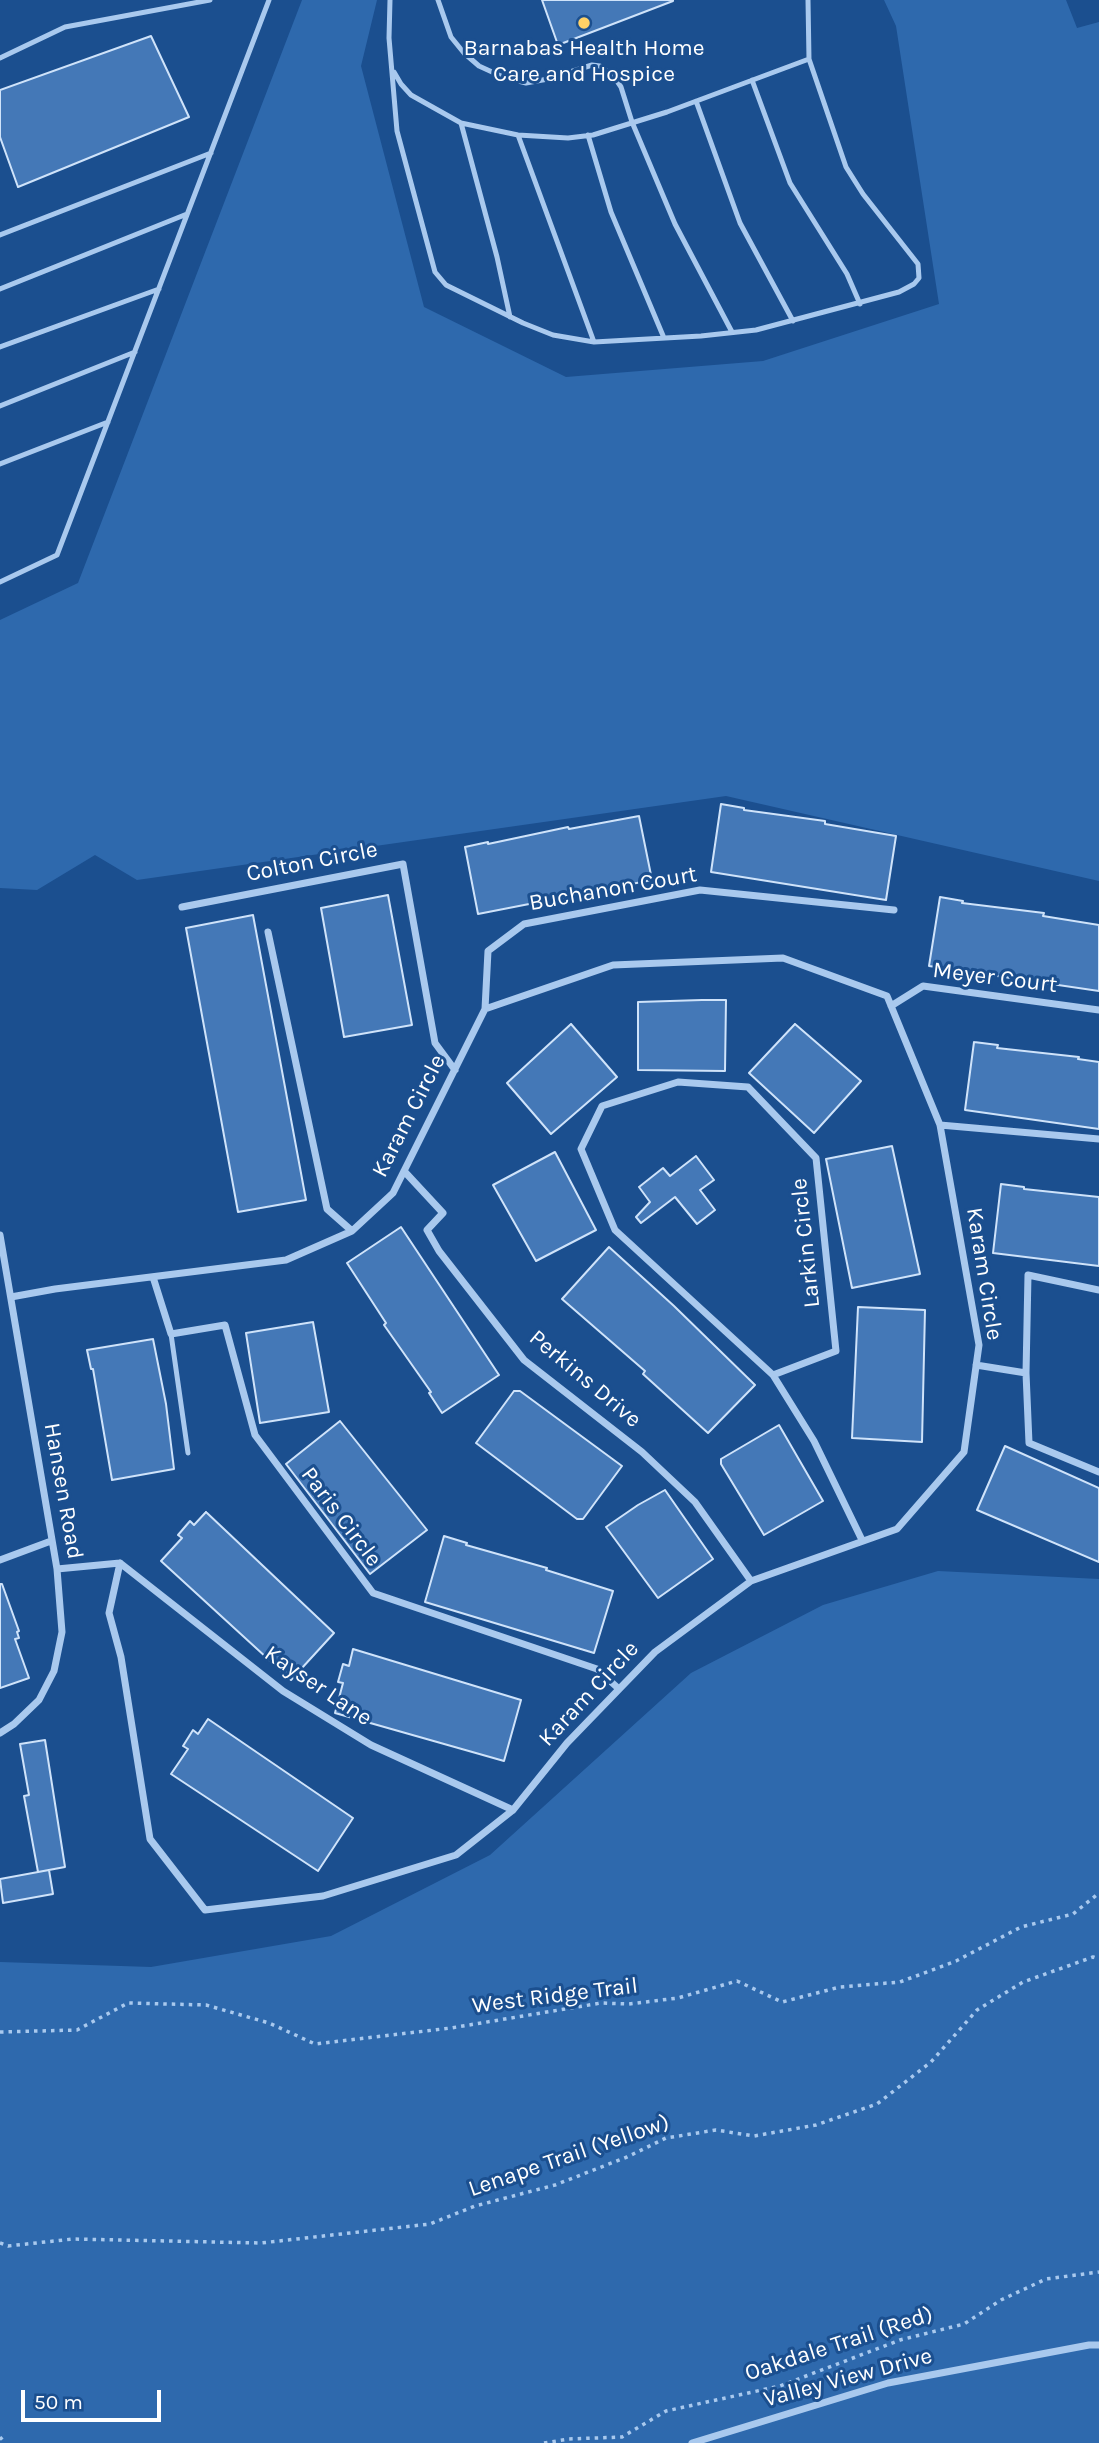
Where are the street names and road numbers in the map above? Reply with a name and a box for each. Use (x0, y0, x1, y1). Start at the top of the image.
street label: Colton Circle (244, 836, 380, 888)
street label: Buchanon Court (527, 861, 699, 917)
street label: Meyer Court (931, 957, 1059, 999)
street label: Karam Circle (366, 1050, 452, 1182)
street label: Larkin Circle (785, 1177, 827, 1309)
street label: Karam Circle (960, 1206, 1008, 1342)
street label: Perkins Drive (523, 1324, 647, 1434)
street label: Hansen Road (37, 1421, 89, 1561)
street label: Paris Circle (295, 1462, 387, 1572)
street label: Karam Circle (533, 1636, 645, 1752)
street label: Kayser Lane (259, 1640, 377, 1732)
street label: West Ridge Trail (471, 1972, 639, 2020)
street label: Lenape Trail (Yellow) (465, 2109, 673, 2203)
street label: Oakdale Trail (Red) (742, 2301, 936, 2387)
street label: Valley View Drive (761, 2342, 935, 2414)

